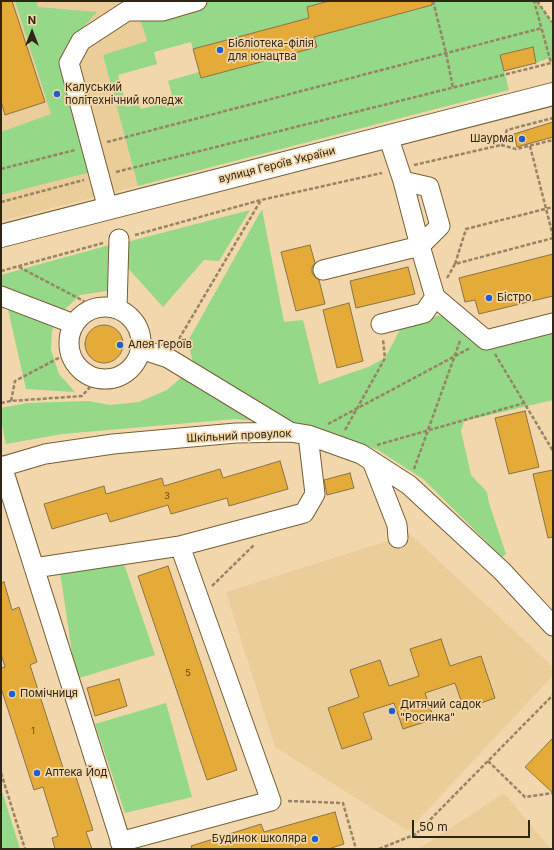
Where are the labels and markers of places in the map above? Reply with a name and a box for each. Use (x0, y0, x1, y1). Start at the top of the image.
place label: Бібліотека-філія для юнацтва (228, 37, 314, 63)
marker: Бібліотека-філія для юнацтва (215, 45, 225, 55)
place label: Калуський політехнічний коледж (65, 81, 183, 107)
marker: Калуський політехнічний коледж (52, 89, 62, 99)
place label: Шаурма (470, 132, 514, 146)
marker: Шаурма (517, 134, 527, 144)
place label: Бістро (497, 291, 532, 305)
marker: Бістро (484, 293, 494, 303)
place label: Алея Героїв (128, 338, 192, 352)
marker: Алея Героїв (115, 340, 125, 350)
place label: Помічниця (20, 687, 78, 701)
marker: Помічниця (7, 689, 17, 699)
place label: Дитячий садок "Росинка" (400, 698, 481, 724)
marker: Дитячий садок "Росинка" (387, 706, 397, 716)
place label: Аптека Йод (45, 766, 107, 780)
marker: Аптека Йод (32, 768, 42, 778)
place label: Будинок школяра (212, 832, 307, 846)
marker: Будинок школяра (310, 834, 320, 844)

